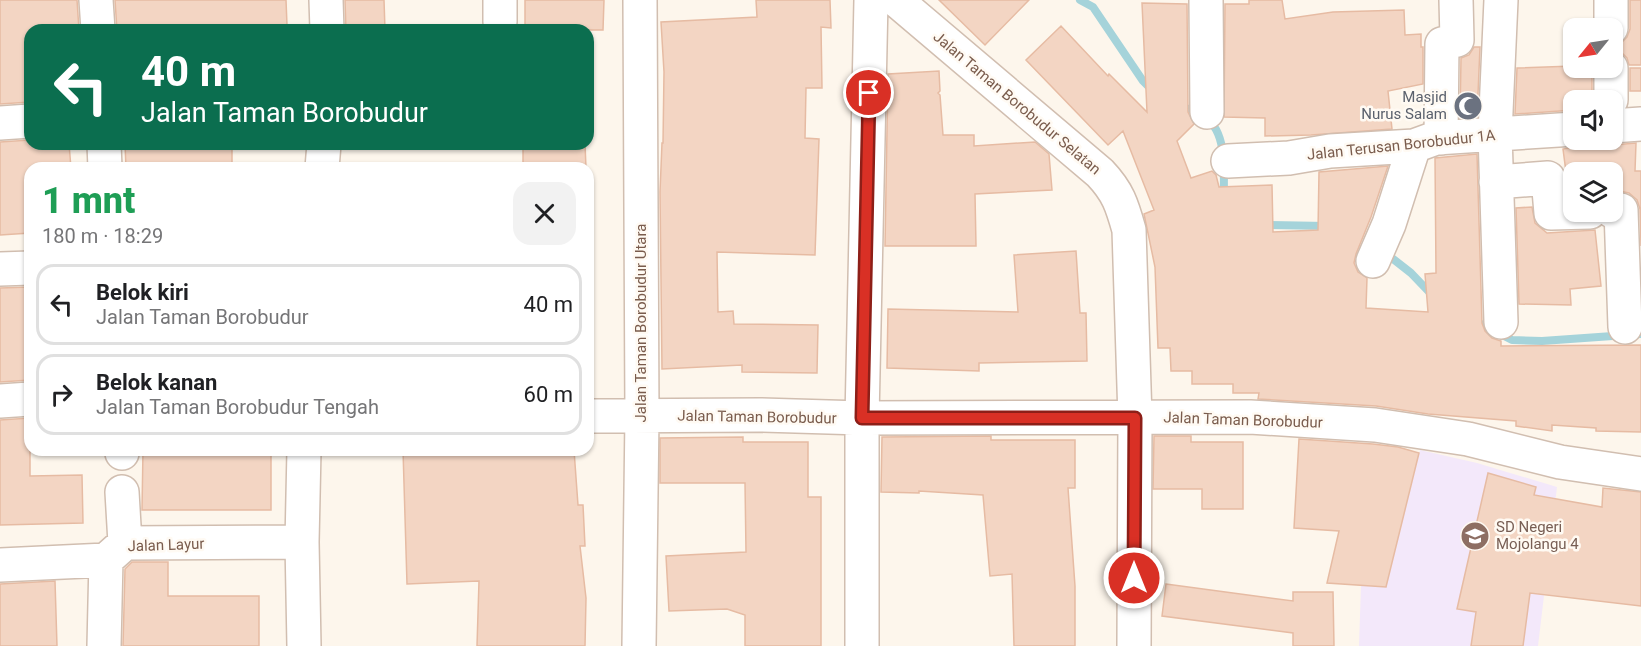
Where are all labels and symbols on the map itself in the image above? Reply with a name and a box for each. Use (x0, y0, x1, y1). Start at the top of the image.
north arrow (1563, 18, 1623, 78)
street label: Jalan Taman Borobudur Selatan (930, 28, 1104, 178)
pin (843, 67, 894, 118)
place label: Masjid Nurus Salam (1361, 88, 1447, 123)
mosque icon: Masjid Nurus Salam (1452, 90, 1484, 122)
street label: Jalan Terusan Borobudur 1A (1306, 126, 1496, 164)
street label: Jalan Taman Borobudur Utara (632, 224, 650, 422)
street label: Jalan Taman Borobudur (677, 407, 837, 427)
street label: Jalan Taman Borobudur (1163, 408, 1323, 432)
place label: SD Negeri Mojolangu 4 (1496, 518, 1579, 553)
school or university icon: SD Negeri Mojolangu 4 (1459, 520, 1491, 552)
street label: Jalan Layur (127, 535, 205, 555)
position arrow (1102, 546, 1166, 610)

